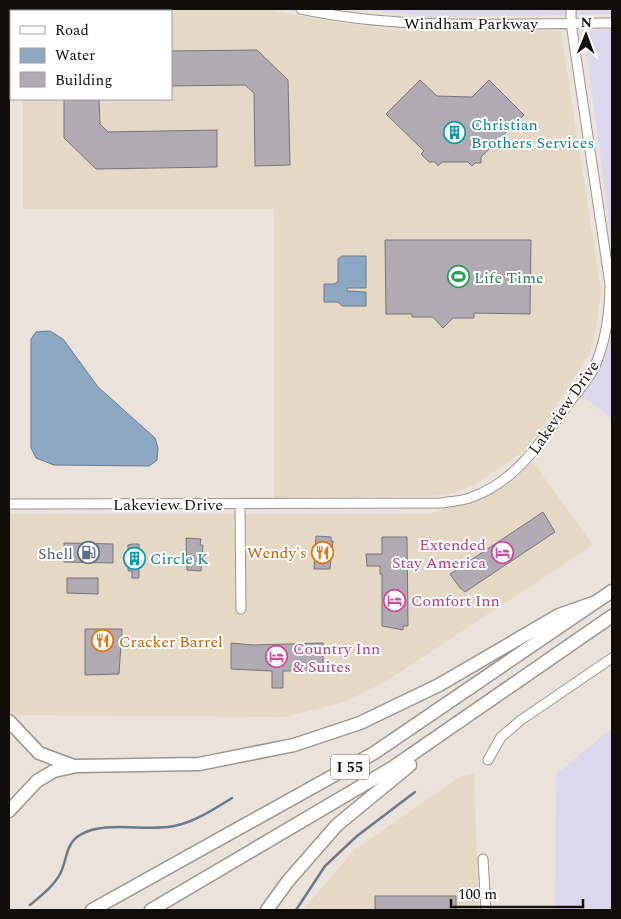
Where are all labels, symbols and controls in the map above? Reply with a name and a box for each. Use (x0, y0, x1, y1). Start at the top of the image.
legend (10, 10, 172, 100)
north arrow (561, 10, 611, 60)
street label: Windham Parkway (404, 12, 539, 36)
text: N (580, 12, 592, 33)
text: Road (55, 19, 89, 42)
text: Water (55, 44, 95, 67)
text: Building (55, 69, 112, 92)
place label: Christian Brothers Services (471, 113, 594, 155)
building icon: Christian Brothers Services (443, 121, 467, 145)
sports icon: Life Time (446, 265, 470, 289)
place label: Life Time (474, 266, 544, 290)
street label: Lakeview Drive (522, 356, 605, 459)
street label: Lakeview Drive (113, 493, 223, 517)
place label: Extended Stay America (392, 533, 486, 575)
restaurant icon: Wendy's (311, 540, 335, 564)
fuel station icon: Shell (77, 541, 101, 565)
place label: Wendy's (247, 541, 307, 565)
hotel icon: Extended Stay America (490, 541, 514, 565)
place label: Shell (38, 542, 73, 566)
building icon: Circle K (122, 546, 146, 570)
place label: Circle K (150, 547, 209, 571)
hotel icon: Comfort Inn (383, 588, 407, 612)
place label: Comfort Inn (411, 589, 500, 613)
restaurant icon: Cracker Barrel (91, 629, 115, 653)
place label: Cracker Barrel (119, 630, 223, 654)
place label: Country Inn & Suites (293, 637, 380, 679)
hotel icon: Country Inn & Suites (265, 645, 289, 669)
road number: I 55 (331, 754, 369, 780)
scale bar (451, 876, 584, 908)
text: 100 m (458, 883, 497, 906)

